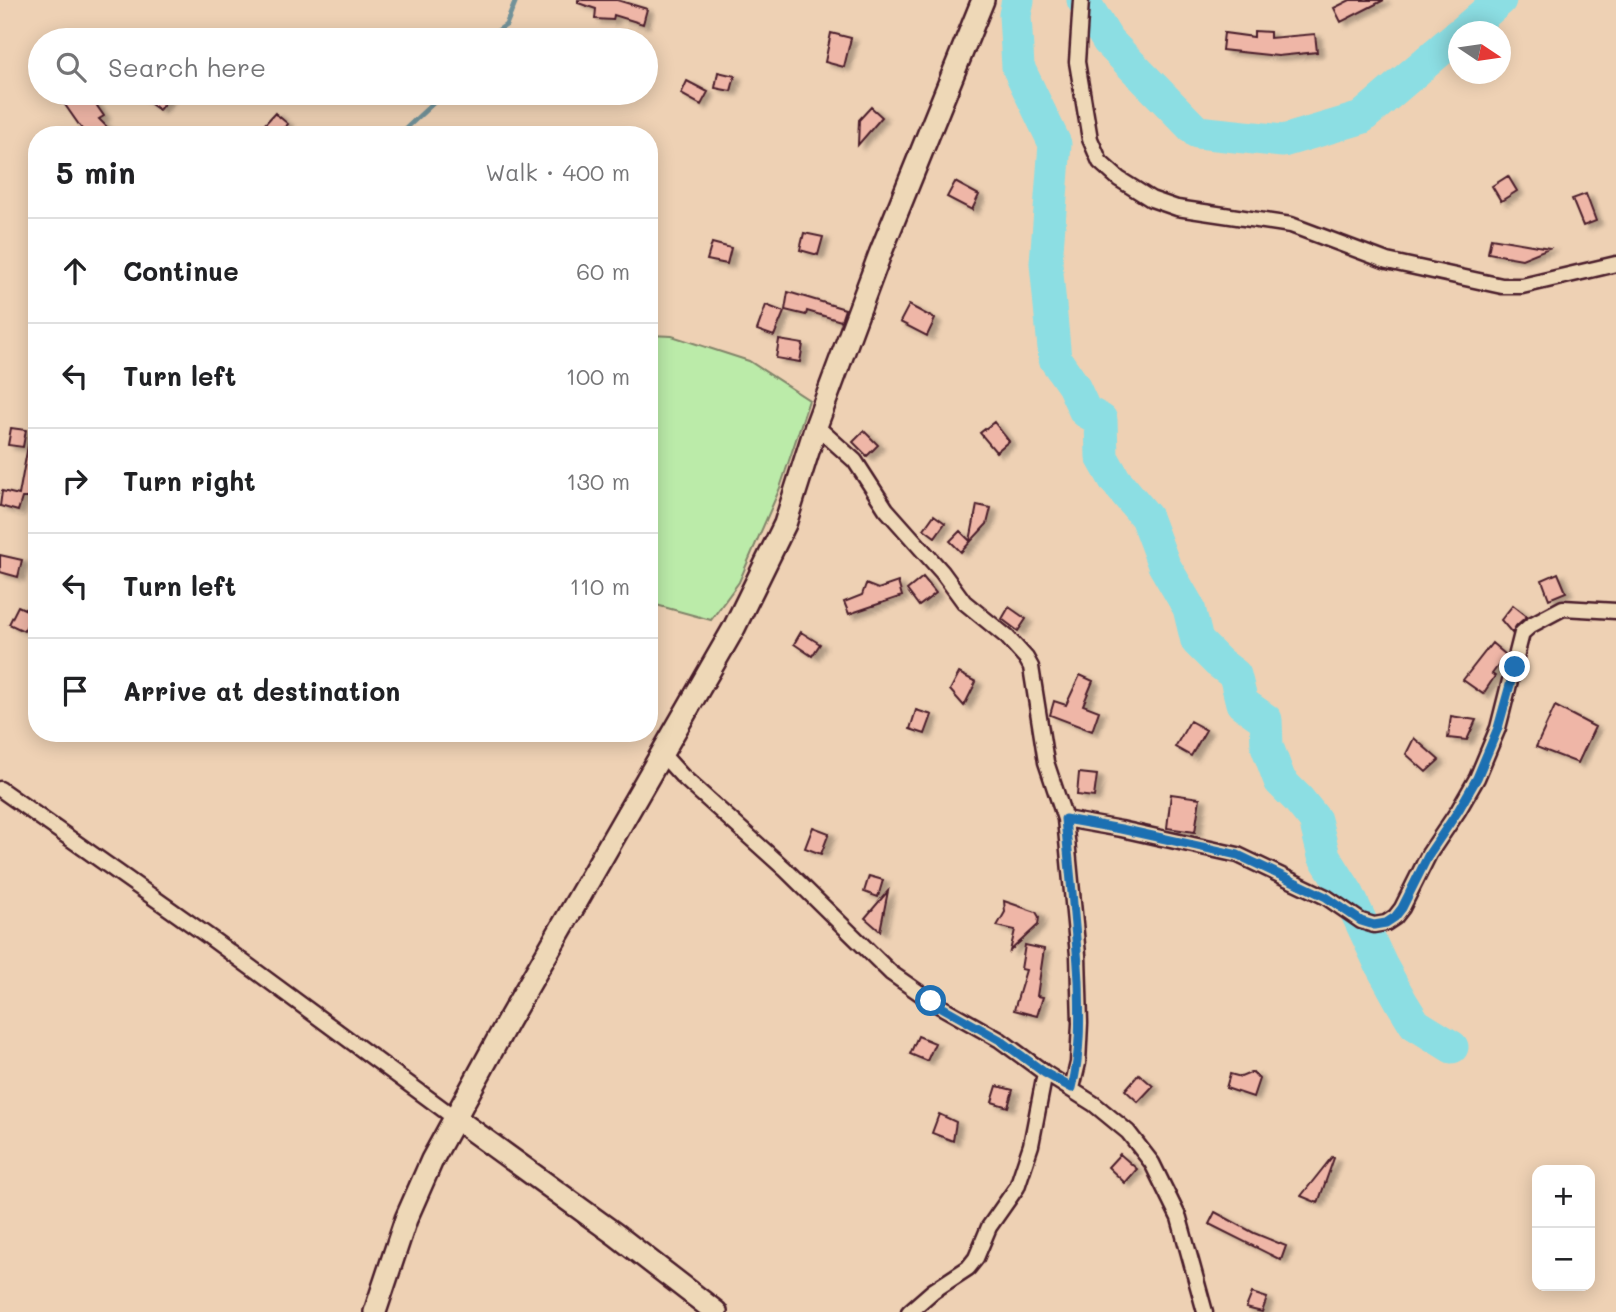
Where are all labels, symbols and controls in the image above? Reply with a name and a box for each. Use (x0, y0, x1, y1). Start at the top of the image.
north arrow (1448, 21, 1511, 84)
search box (28, 28, 658, 105)
icon: search (52, 48, 90, 86)
text: Search here (108, 50, 266, 84)
text: 5 min (56, 152, 136, 192)
text: Walk · 400 m (485, 157, 630, 187)
icon: ahead (56, 252, 94, 290)
text: Continue (123, 254, 239, 288)
text: 60 m (576, 256, 630, 286)
icon: left (56, 357, 94, 395)
text: Turn left (123, 359, 236, 393)
text: 100 m (566, 361, 630, 391)
icon: right (56, 462, 94, 500)
text: Turn right (123, 464, 256, 498)
text: 130 m (566, 466, 630, 496)
icon: left (56, 567, 94, 605)
text: Turn left (123, 569, 236, 603)
text: 110 m (570, 571, 630, 601)
route end (1499, 651, 1530, 682)
icon: arrive (56, 672, 94, 710)
text: Arrive at destination (123, 674, 400, 708)
route start (915, 985, 946, 1016)
map controls (1532, 1165, 1595, 1291)
button: + (1532, 1165, 1595, 1228)
button: − (1532, 1228, 1595, 1291)

